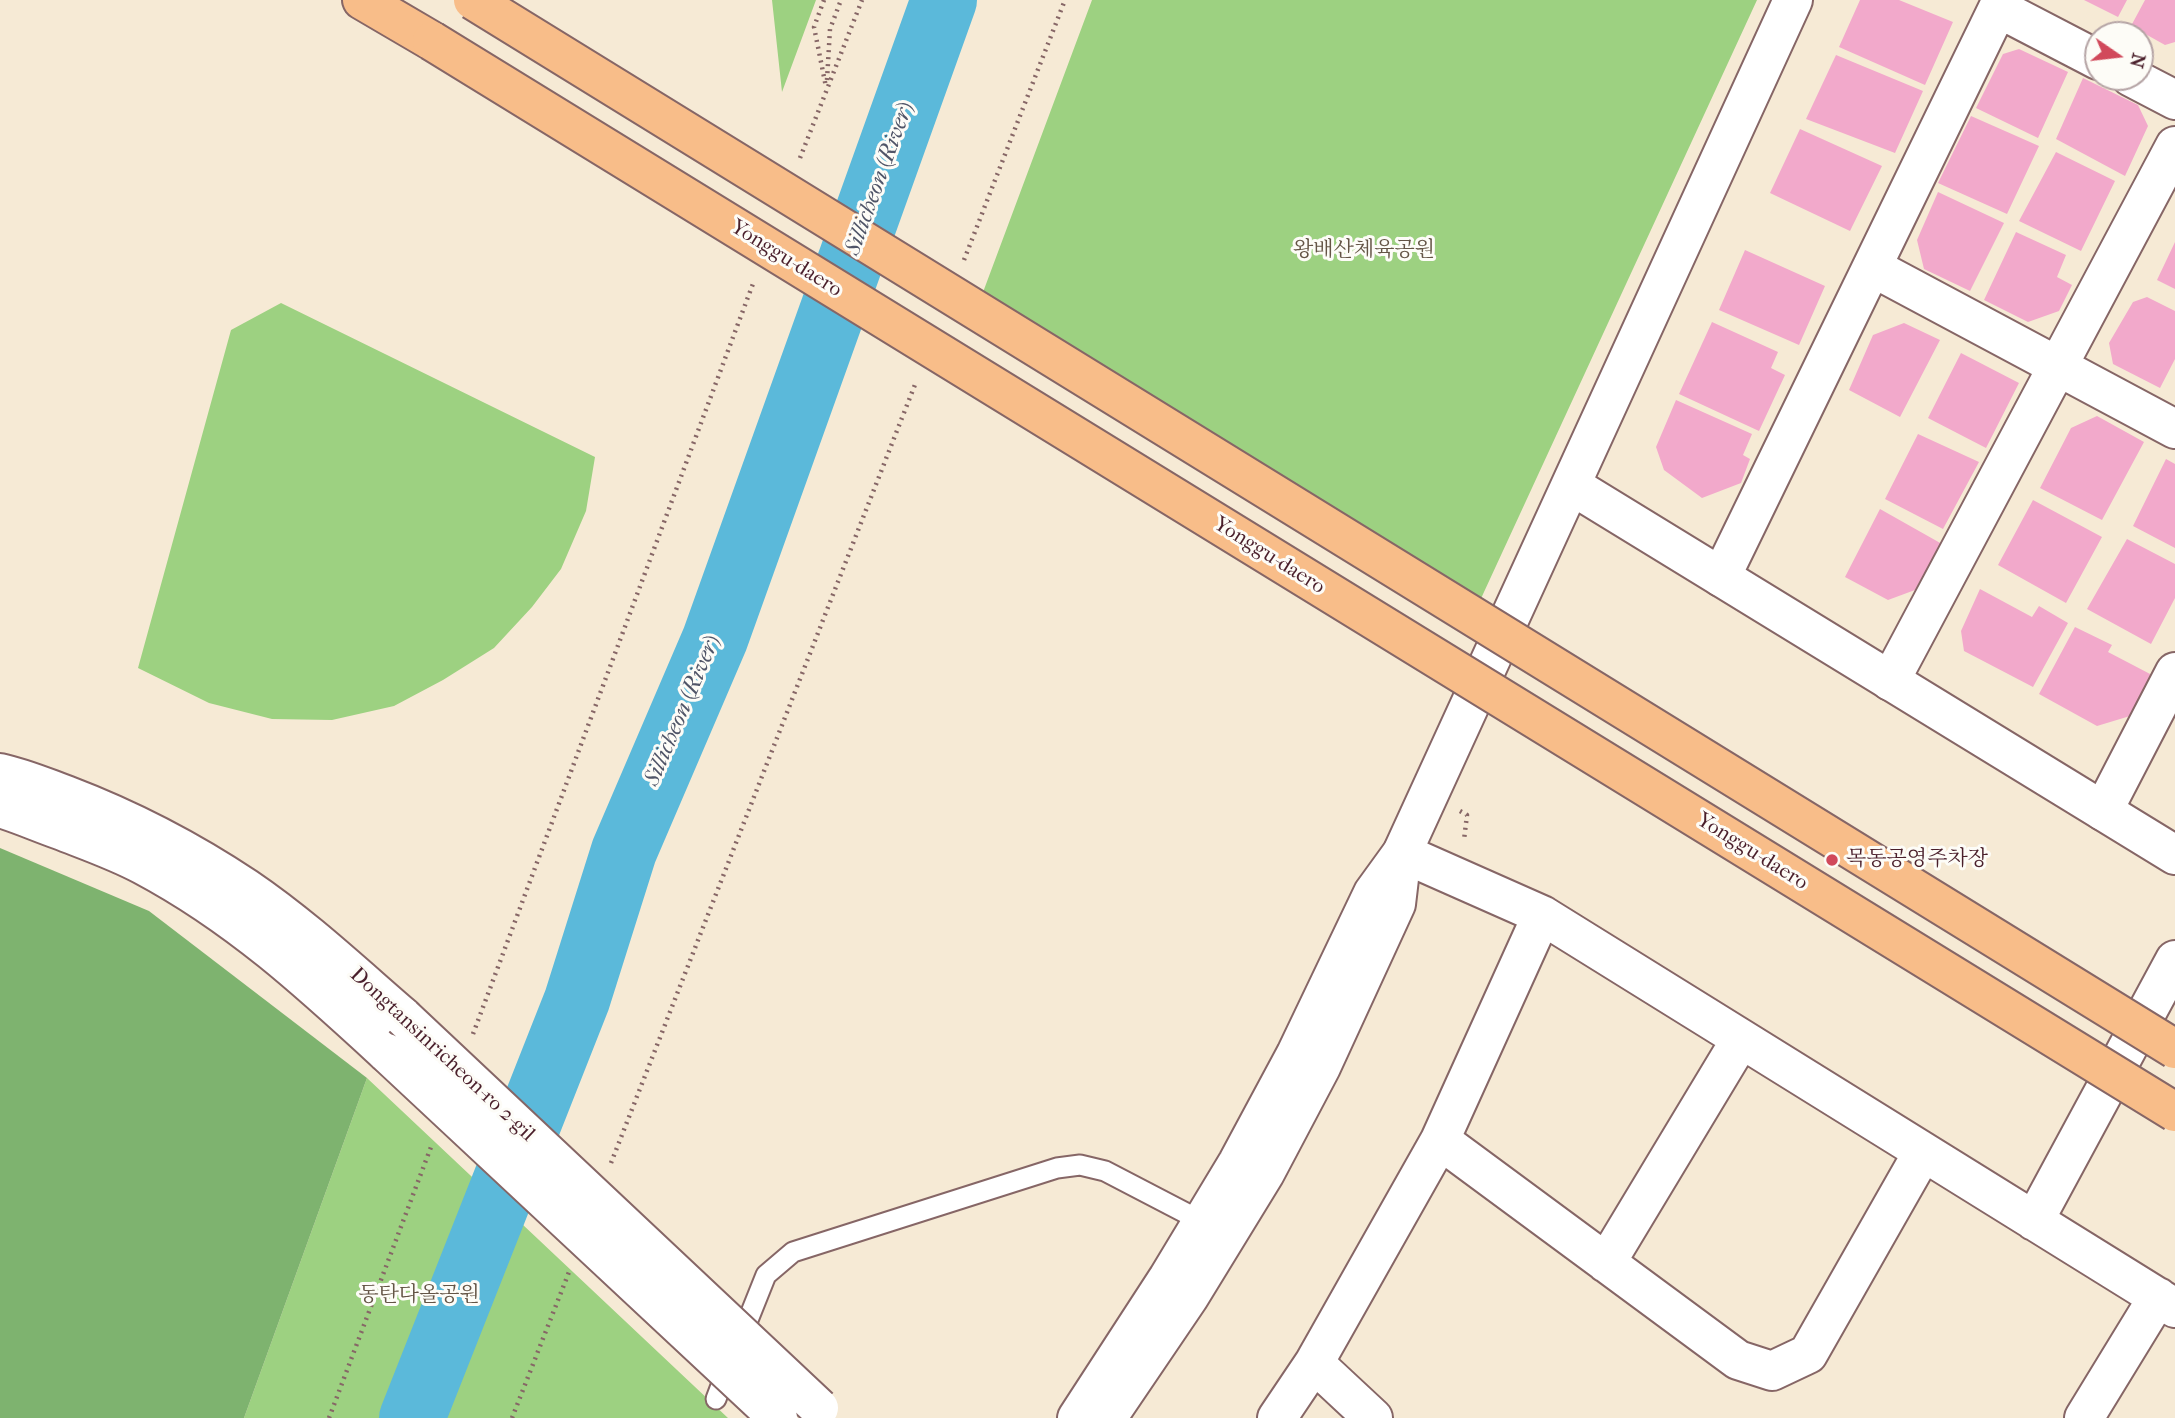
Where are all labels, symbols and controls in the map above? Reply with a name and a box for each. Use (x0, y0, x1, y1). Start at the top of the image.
north arrow (2084, 21, 2154, 91)
text: N (2125, 51, 2150, 70)
water label: Sillicheon (River) (840, 99, 920, 259)
street label: Yonggu-daero (726, 215, 846, 303)
park label: 왕배산체육공원 (1293, 238, 1435, 264)
street label: Yonggu-daero (1209, 512, 1329, 600)
water label: Sillicheon (River) (639, 632, 727, 790)
street label: Yonggu-daero (1692, 808, 1812, 896)
place label: 목동공영주차장 (1846, 847, 1988, 873)
marker: 목동공영주차장 (1824, 852, 1840, 868)
street label: Dongtansinricheon-ro 2-gil (344, 963, 540, 1147)
park label: 동탄다올공원 (358, 1283, 480, 1309)

